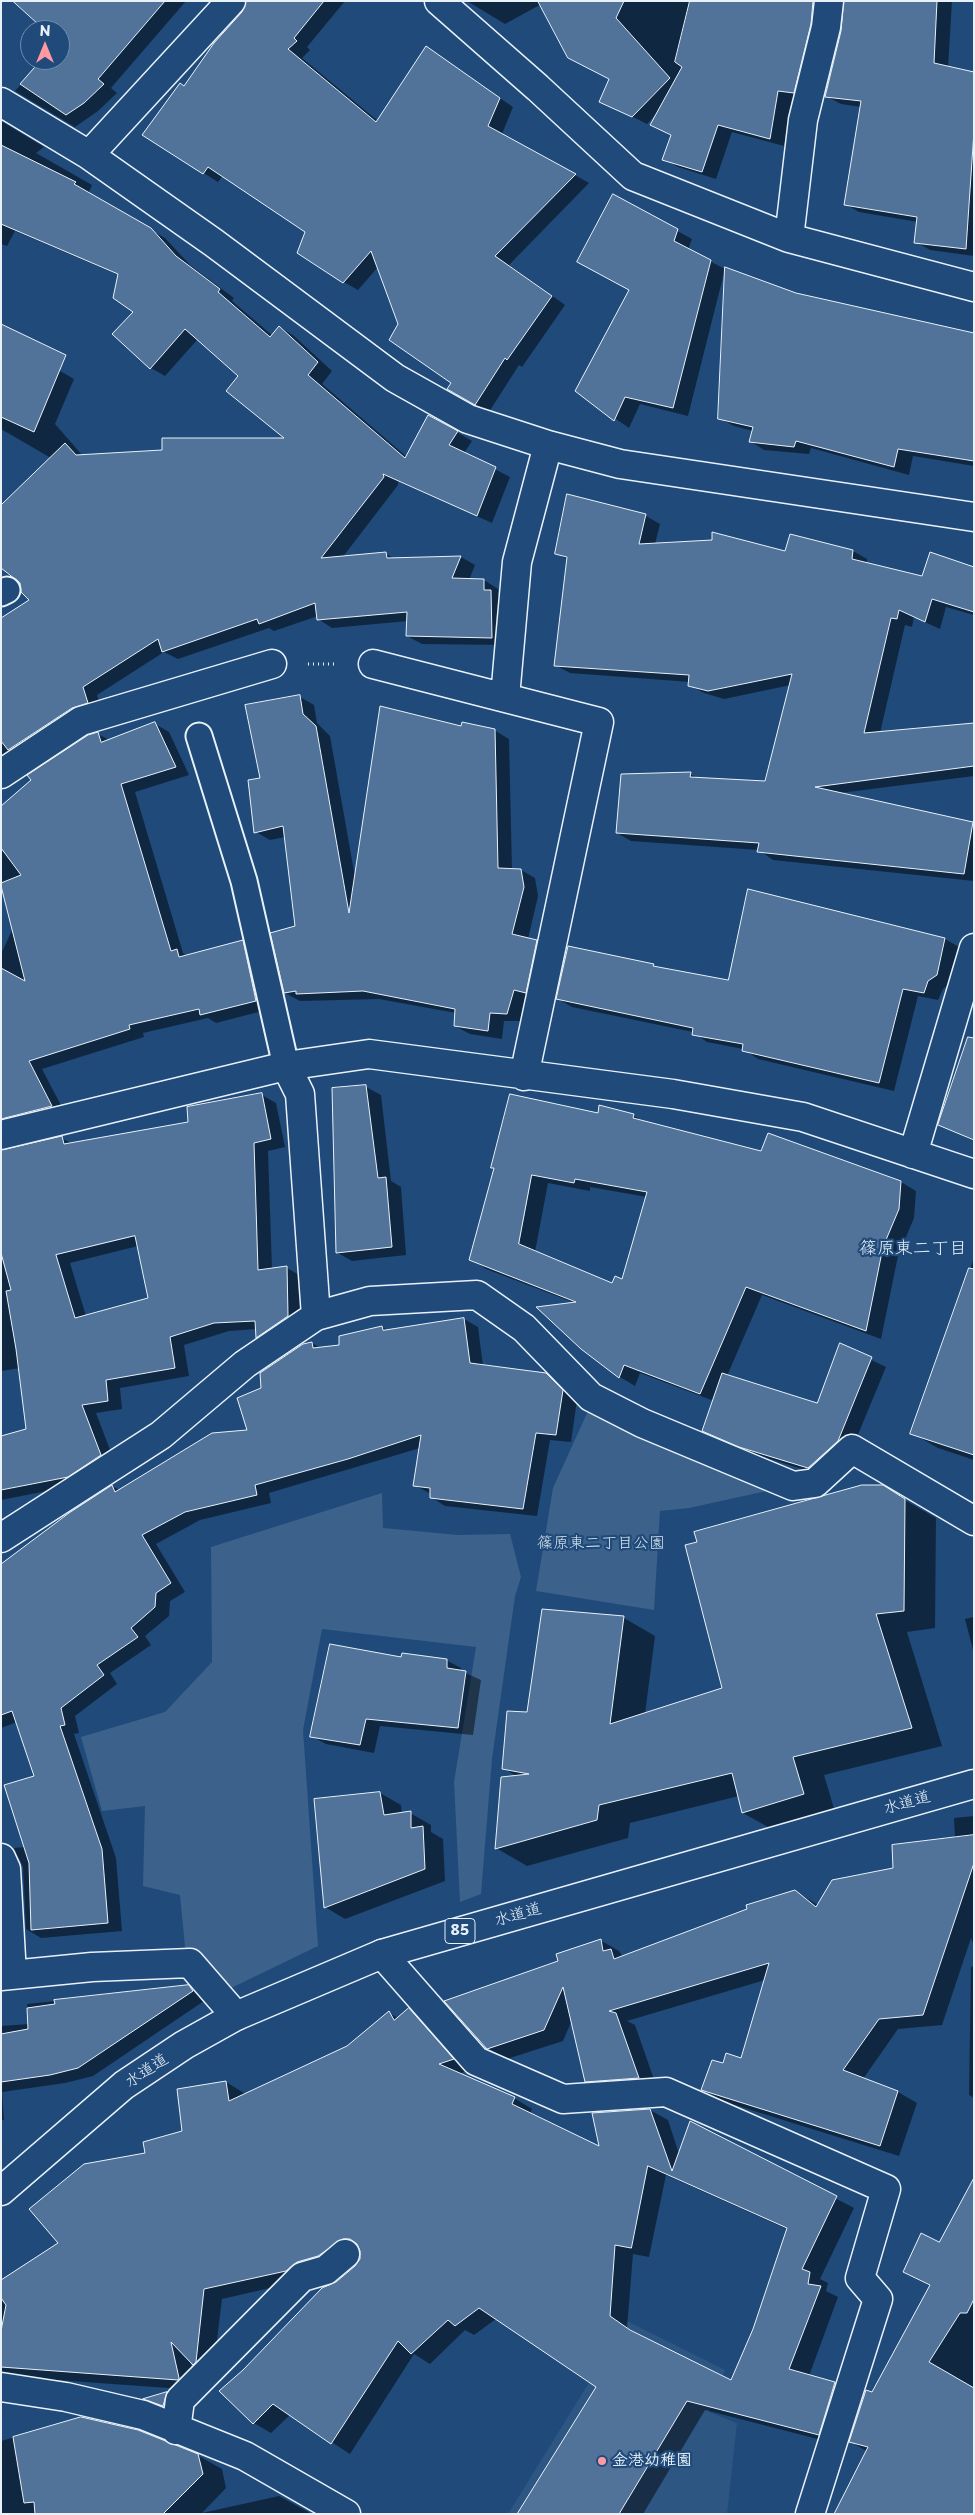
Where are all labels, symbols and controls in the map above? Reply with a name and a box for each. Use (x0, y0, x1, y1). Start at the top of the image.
north arrow (20, 20, 70, 70)
text: N (39, 20, 51, 41)
district label: 篠原東二丁目 (859, 1238, 967, 1260)
park label: 篠原東二丁目公園 (537, 1534, 665, 1554)
street label: 水道道 (881, 1787, 933, 1819)
street label: 水道道 (492, 1899, 544, 1931)
road number: 85 (445, 1918, 475, 1944)
street label: 水道道 (122, 2050, 172, 2092)
place label: 金港幼稚園 (612, 2451, 692, 2471)
marker: 金港幼稚園 (596, 2455, 608, 2467)

